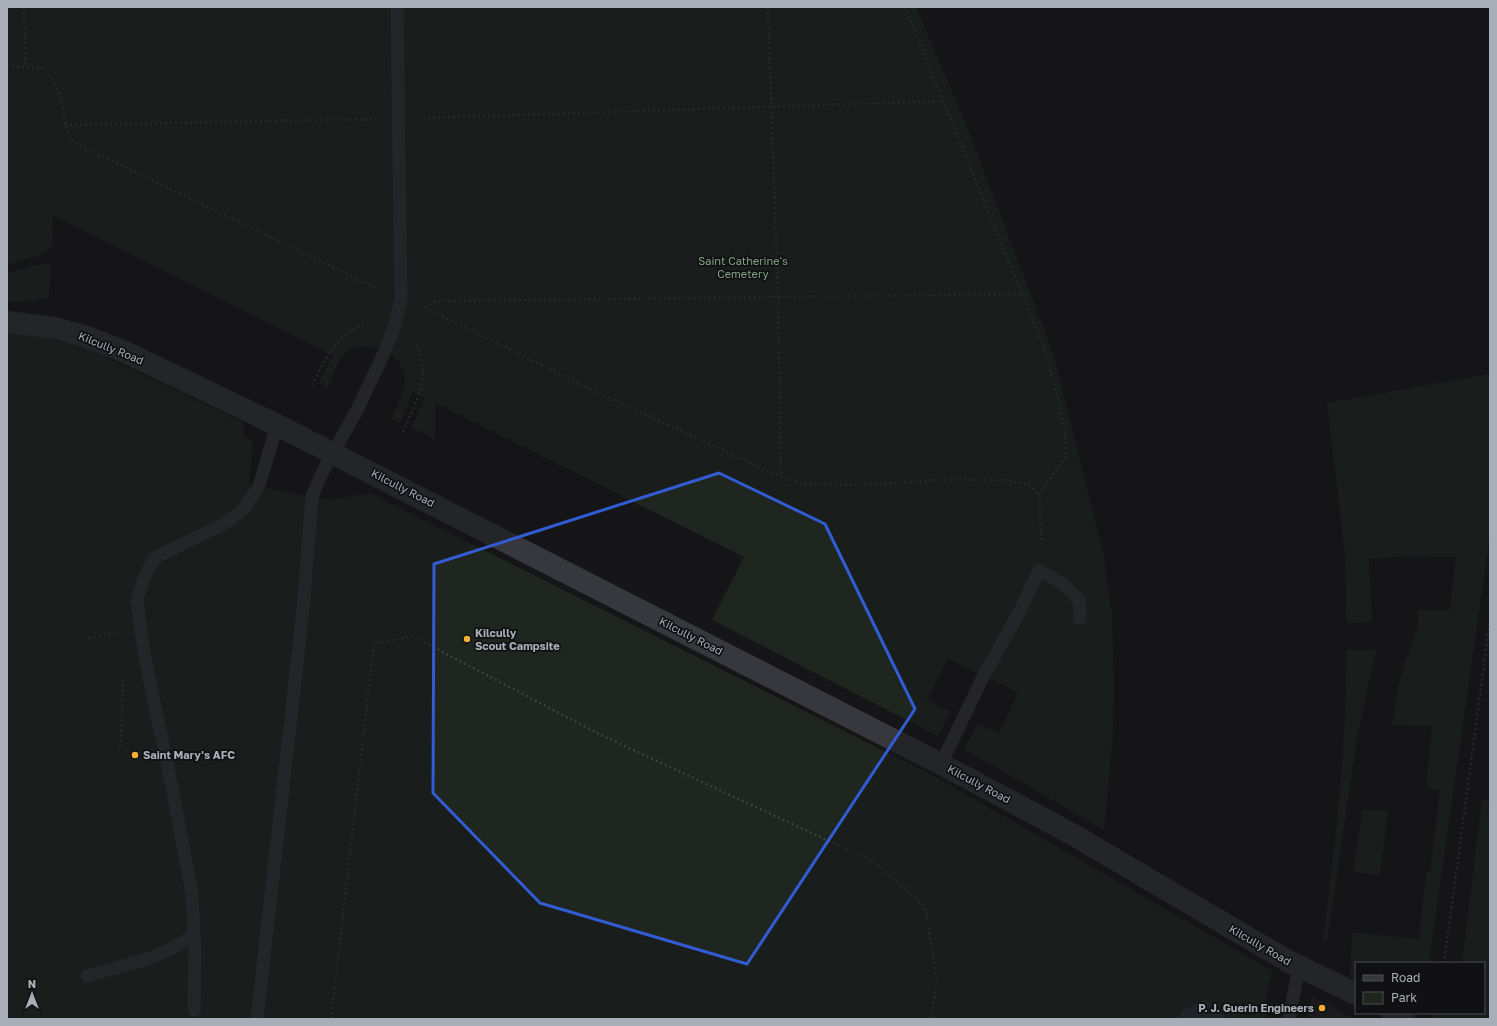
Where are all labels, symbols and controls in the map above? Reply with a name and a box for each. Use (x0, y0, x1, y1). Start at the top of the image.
park label: Saint Catherine's Cemetery (698, 254, 788, 280)
street label: Kilcully Road (77, 329, 146, 367)
street label: Kilcully Road (369, 466, 437, 509)
street label: Kilcully Road (657, 614, 725, 657)
place label: Kilcully Scout Campsite (475, 626, 560, 652)
marker: Kilcully Scout Campsite (462, 634, 472, 644)
place label: Saint Mary's AFC (143, 748, 235, 761)
marker: Saint Mary's AFC (130, 750, 140, 760)
street label: Kilcully Road (946, 762, 1013, 806)
street label: Kilcully Road (1227, 922, 1293, 968)
legend (1355, 962, 1485, 1014)
text: Road (1391, 970, 1420, 985)
north arrow (12, 974, 52, 1014)
text: N (28, 977, 36, 990)
text: Park (1391, 990, 1417, 1005)
place label: P. J. Guerin Engineers (1198, 1001, 1314, 1014)
marker: P. J. Guerin Engineers (1317, 1003, 1327, 1013)

